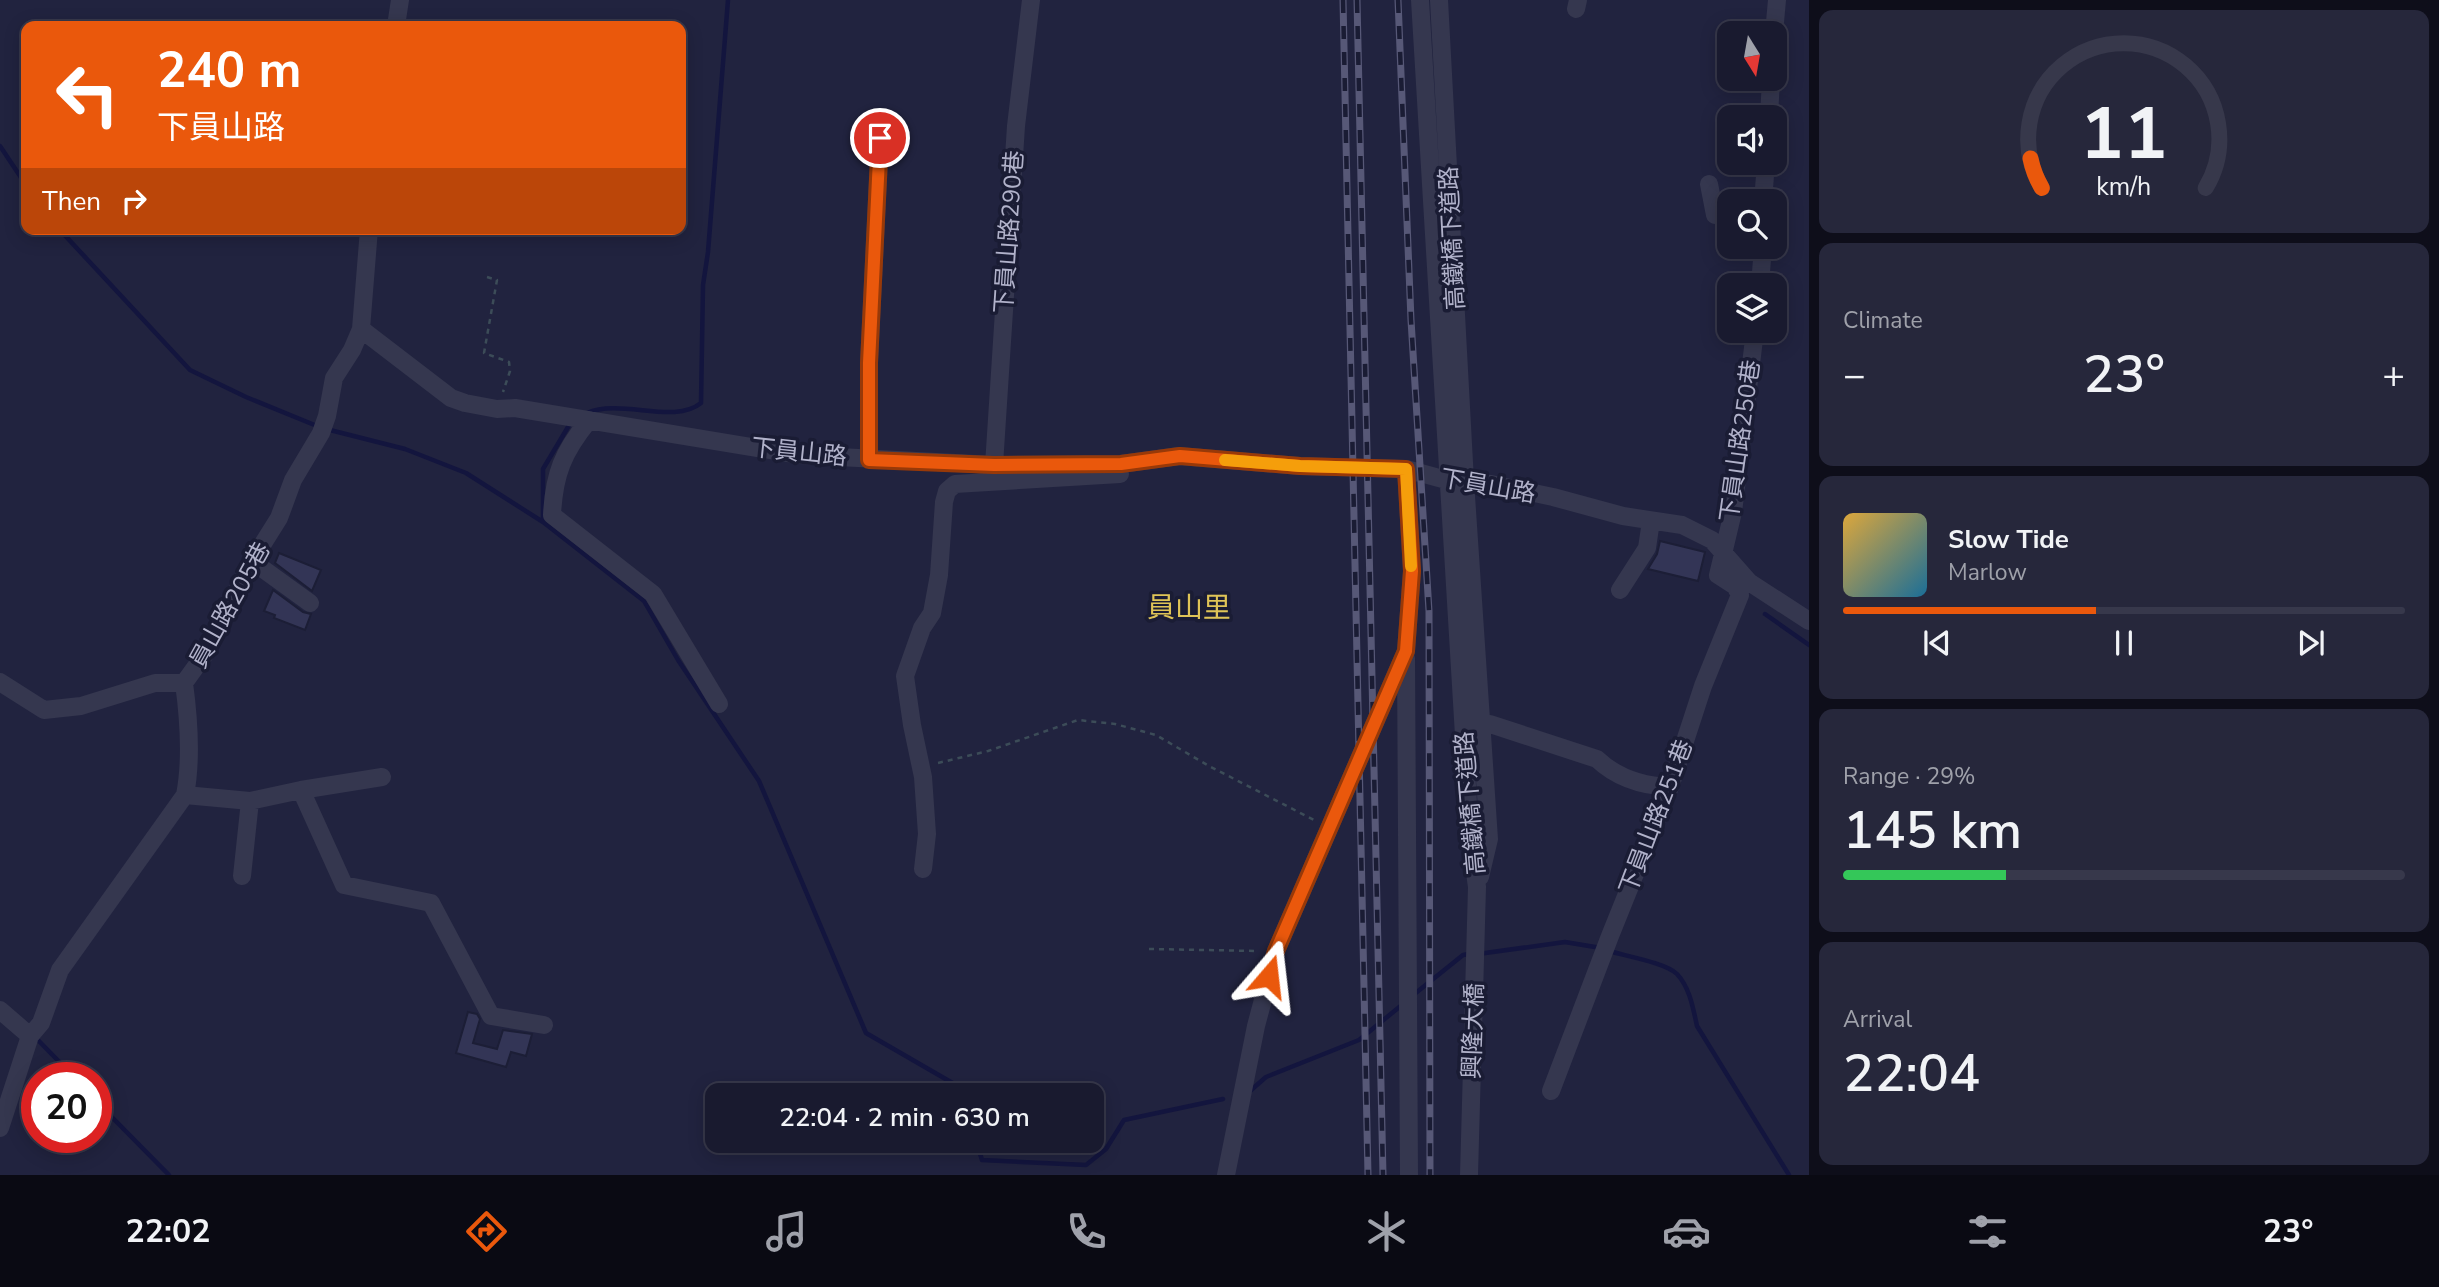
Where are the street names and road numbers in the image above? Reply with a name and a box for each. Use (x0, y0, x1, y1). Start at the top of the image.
street label: 下員山路290巷 (987, 149, 1031, 315)
street label: 高鐵橋下道路 (1432, 165, 1472, 311)
street label: 下員山路250巷 (1713, 358, 1767, 524)
street label: 下員山路 (750, 431, 848, 473)
street label: 下員山路 (1438, 462, 1538, 510)
street label: 員山路205巷 (182, 536, 278, 674)
street label: 高鐵橋下道路 (1448, 730, 1492, 876)
street label: 下員山路251巷 (1612, 735, 1700, 899)
street label: 興隆大橋 (1455, 982, 1491, 1080)

